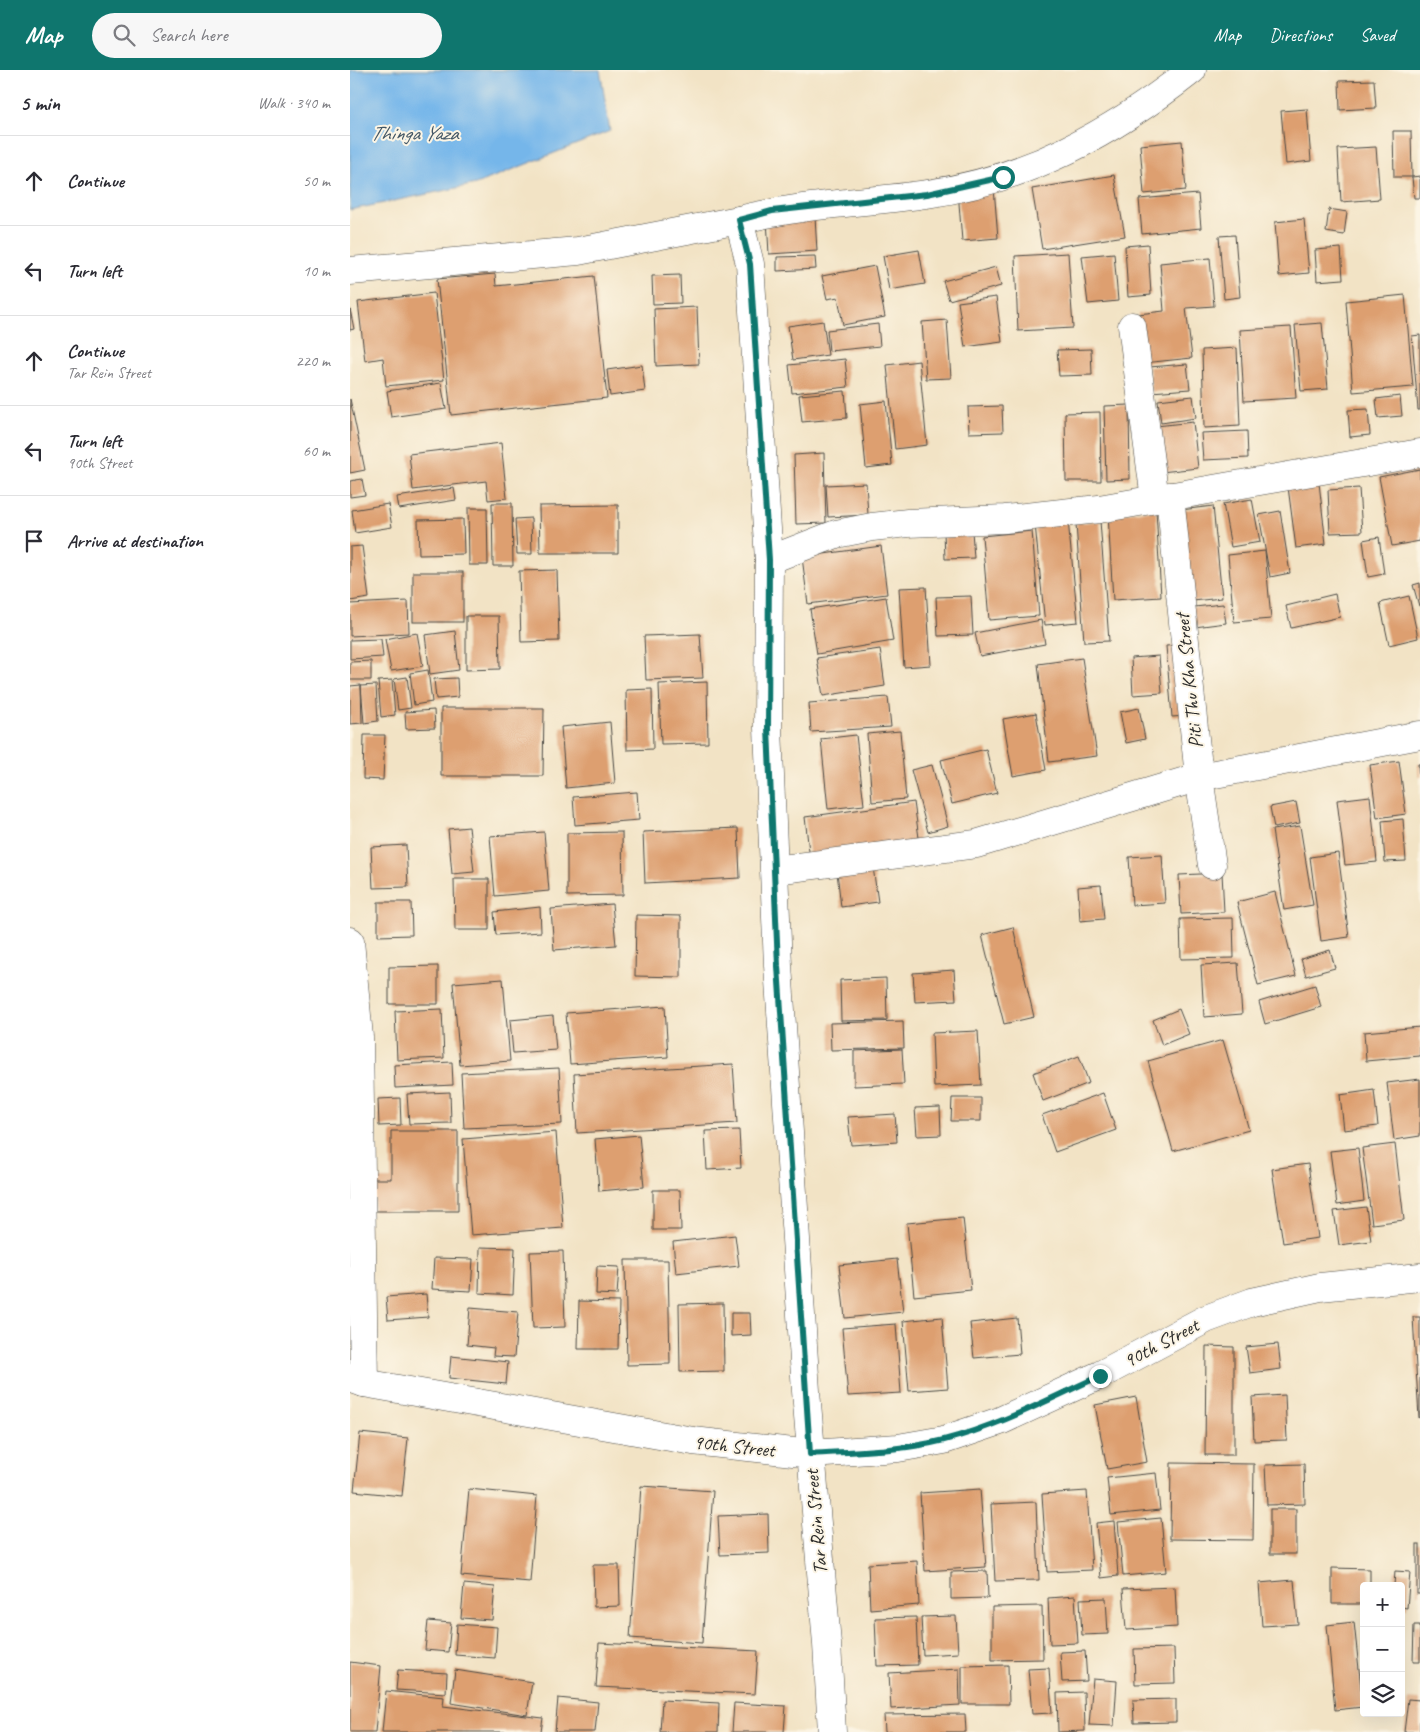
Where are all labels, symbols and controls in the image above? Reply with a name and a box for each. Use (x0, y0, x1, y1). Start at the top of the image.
search box (92, 13, 442, 58)
text: Map (25, 20, 62, 50)
icon: search (110, 21, 138, 49)
text: Search here (150, 23, 228, 47)
text: Map (1214, 24, 1241, 46)
text: Directions (1269, 24, 1332, 46)
text: Saved (1360, 24, 1395, 46)
text: 5 min (20, 90, 60, 116)
text: Walk · 340 m (258, 93, 330, 113)
water label: Thinga Yaza (370, 120, 460, 146)
route start (992, 166, 1015, 189)
icon: ahead (20, 167, 48, 195)
text: Continue (67, 169, 124, 193)
text: 50 m (303, 171, 330, 191)
icon: left (20, 257, 48, 285)
text: Turn left (67, 259, 122, 283)
text: 10 m (303, 261, 330, 281)
text: Continue (67, 339, 124, 363)
icon: ahead (20, 347, 48, 375)
text: 220 m (296, 351, 330, 371)
text: Tar Rein Street (67, 363, 151, 383)
text: Turn left (67, 429, 122, 453)
icon: left (20, 437, 48, 465)
text: 60 m (303, 441, 330, 461)
text: 90th Street (67, 453, 132, 473)
icon: arrive (20, 527, 48, 555)
text: Arrive at destination (67, 529, 203, 553)
street label: Piti Thu Kha Street (1169, 609, 1208, 749)
street label: 90th Street (1119, 1312, 1205, 1373)
route end (1089, 1365, 1112, 1388)
street label: 90th Street (692, 1429, 778, 1463)
street label: Tar Rein Street (799, 1466, 833, 1575)
map controls (1360, 1582, 1405, 1717)
button: + (1360, 1582, 1405, 1627)
button: − (1360, 1627, 1405, 1672)
button: layers (1360, 1672, 1405, 1717)

